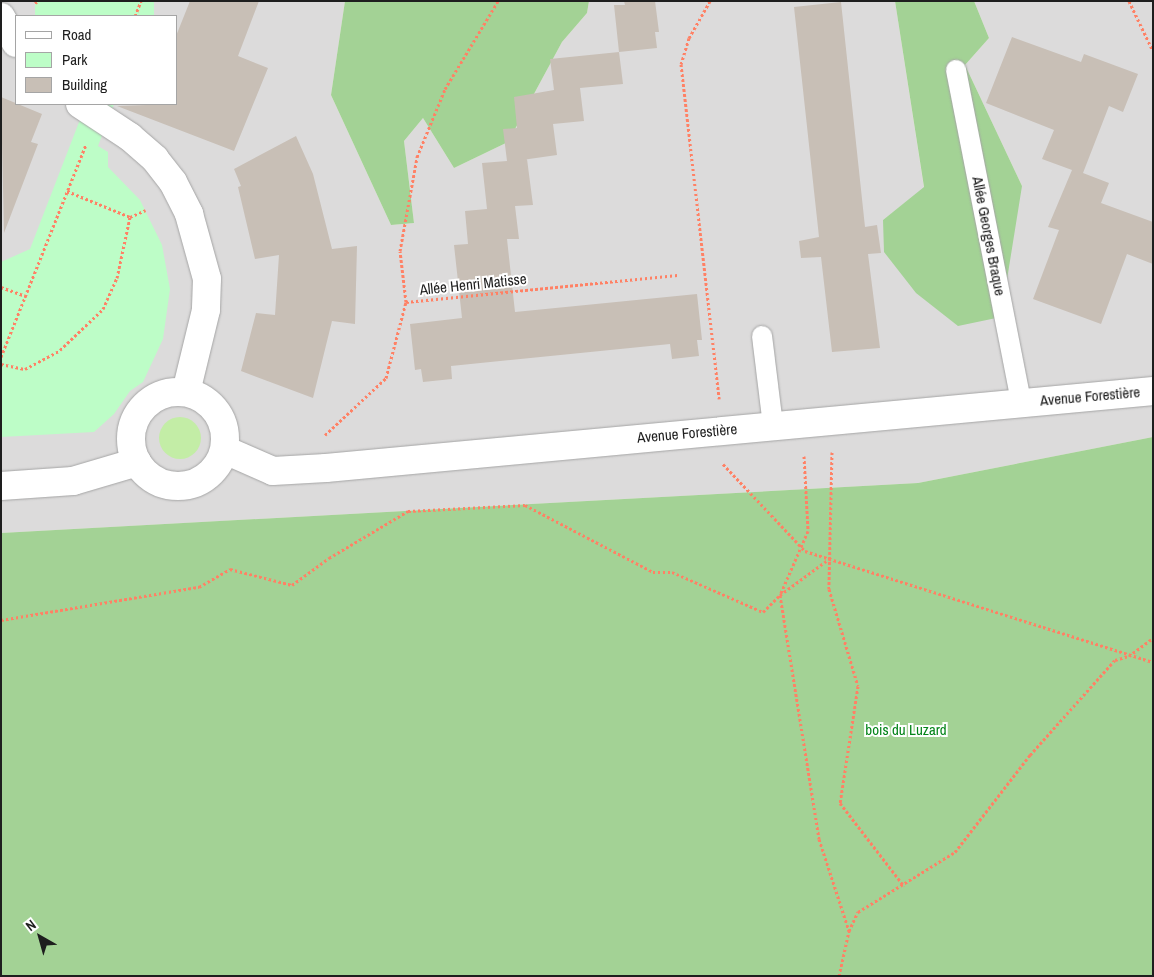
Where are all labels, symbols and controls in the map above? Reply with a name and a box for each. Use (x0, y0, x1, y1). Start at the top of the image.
legend (15, 15, 178, 105)
text: Road (62, 24, 91, 45)
text: Park (62, 49, 87, 70)
text: Building (62, 74, 107, 95)
street label: Allée Georges Braque (969, 175, 1009, 297)
street label: Allée Henri Matisse (419, 269, 527, 299)
street label: Avenue Forestière (1039, 383, 1141, 409)
street label: Avenue Forestière (636, 420, 738, 446)
park label: bois du Luzard (865, 721, 947, 739)
north arrow (15, 912, 65, 962)
text: N (22, 916, 40, 935)

